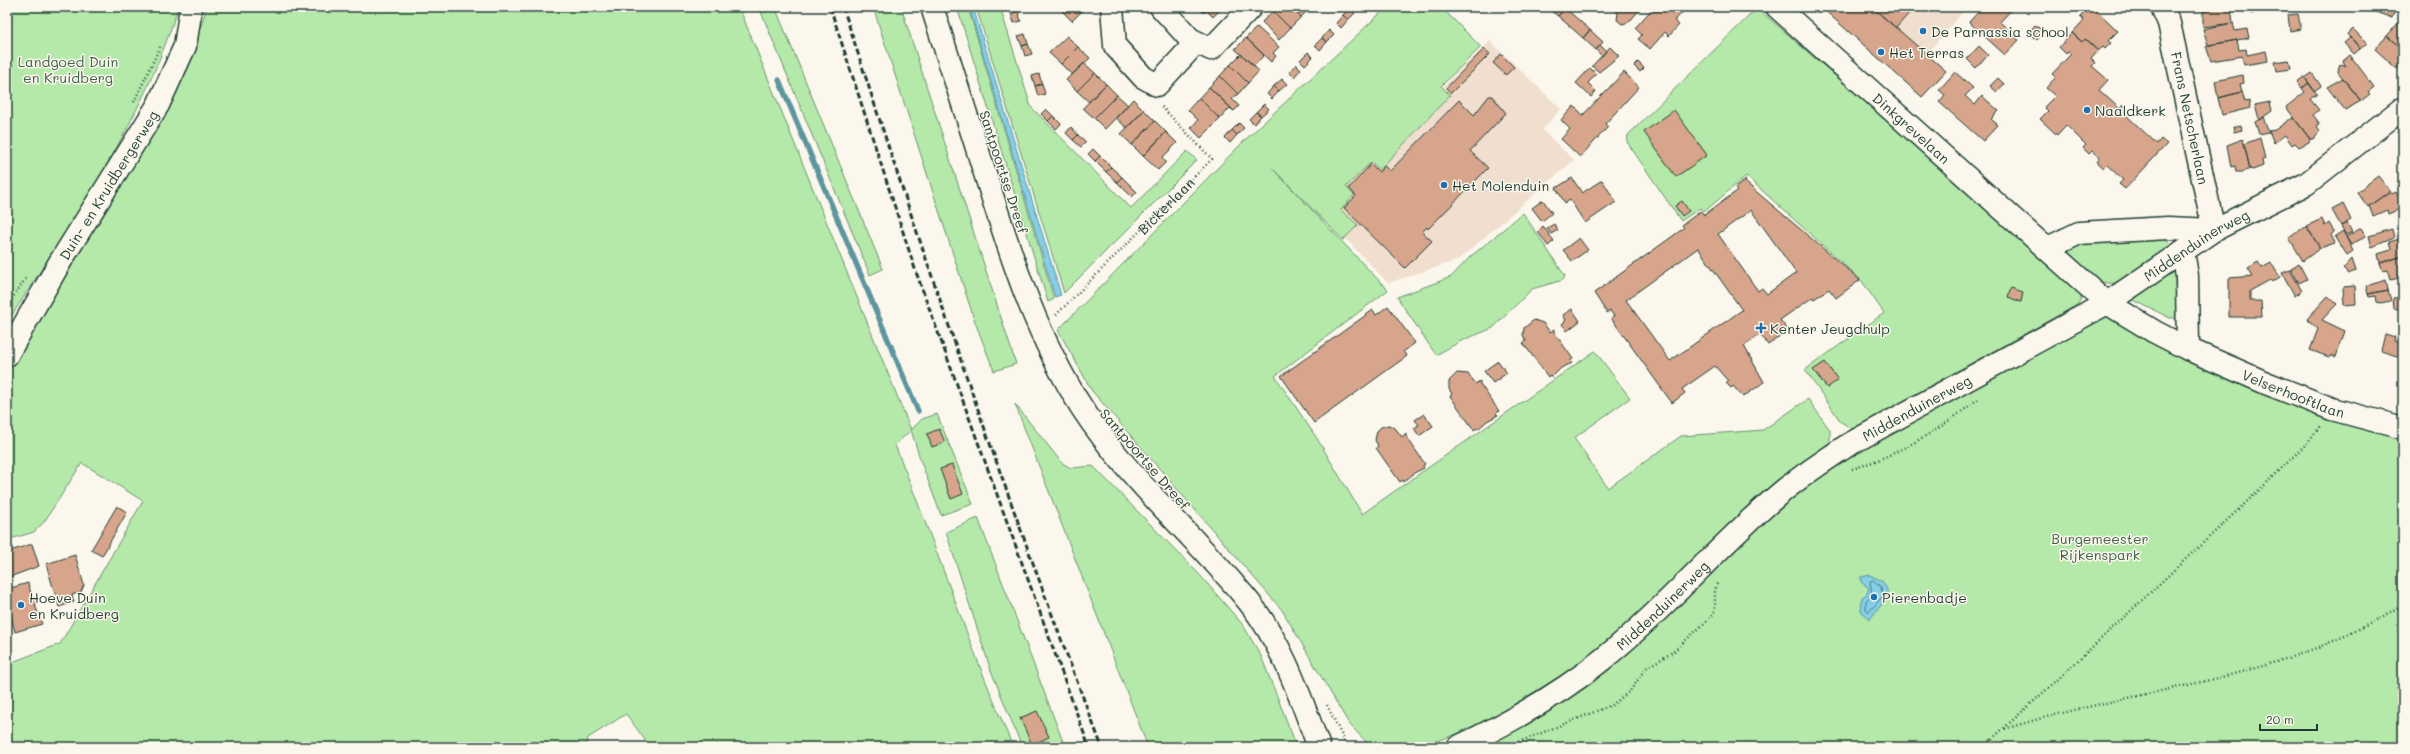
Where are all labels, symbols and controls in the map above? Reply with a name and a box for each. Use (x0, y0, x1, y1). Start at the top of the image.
place label: De Parnassia school (1931, 22, 2069, 41)
marker: De Parnassia school (1918, 26, 1928, 36)
place label: Het Terras (1889, 43, 1964, 62)
marker: Het Terras (1876, 47, 1886, 57)
street label: Frans Netscherlaan (2167, 50, 2213, 186)
park label: Landgoed Duin en Kruidberg (18, 52, 118, 87)
street label: Dinkgrevelaan (1869, 88, 1954, 168)
place label: Naaldkerk (2095, 101, 2166, 120)
marker: Naaldkerk (2082, 105, 2092, 115)
street label: Duin- en Kruidbergerweg (54, 106, 162, 263)
street label: Santpoortse Dreef (975, 108, 1033, 236)
street label: Bickerlaan (1133, 173, 1198, 238)
place label: Het Molenduin (1452, 176, 1549, 195)
marker: Het Molenduin (1439, 180, 1449, 190)
street label: Middenduinerweg (2139, 205, 2252, 285)
place label: Kenter Jeugdhulp (1770, 319, 1890, 338)
marker: Kenter Jeugdhulp (1755, 322, 1767, 334)
street label: Velserhooftlaan (2239, 364, 2347, 421)
street label: Middenduinerweg (1858, 370, 1974, 445)
street label: Santpoortse Dreef (1096, 404, 1195, 514)
park label: Burgemeester Rijkenspark (2051, 529, 2149, 564)
street label: Middenduinerweg (1612, 556, 1713, 654)
place label: Hoeve Duin en Kruidberg (29, 588, 119, 623)
place label: Pierenbadje (1882, 588, 1967, 607)
marker: Pierenbadje (1869, 592, 1879, 602)
marker: Hoeve Duin en Kruidberg (16, 600, 26, 610)
scale bar (2260, 706, 2317, 732)
text: 20 m (2266, 711, 2294, 727)

